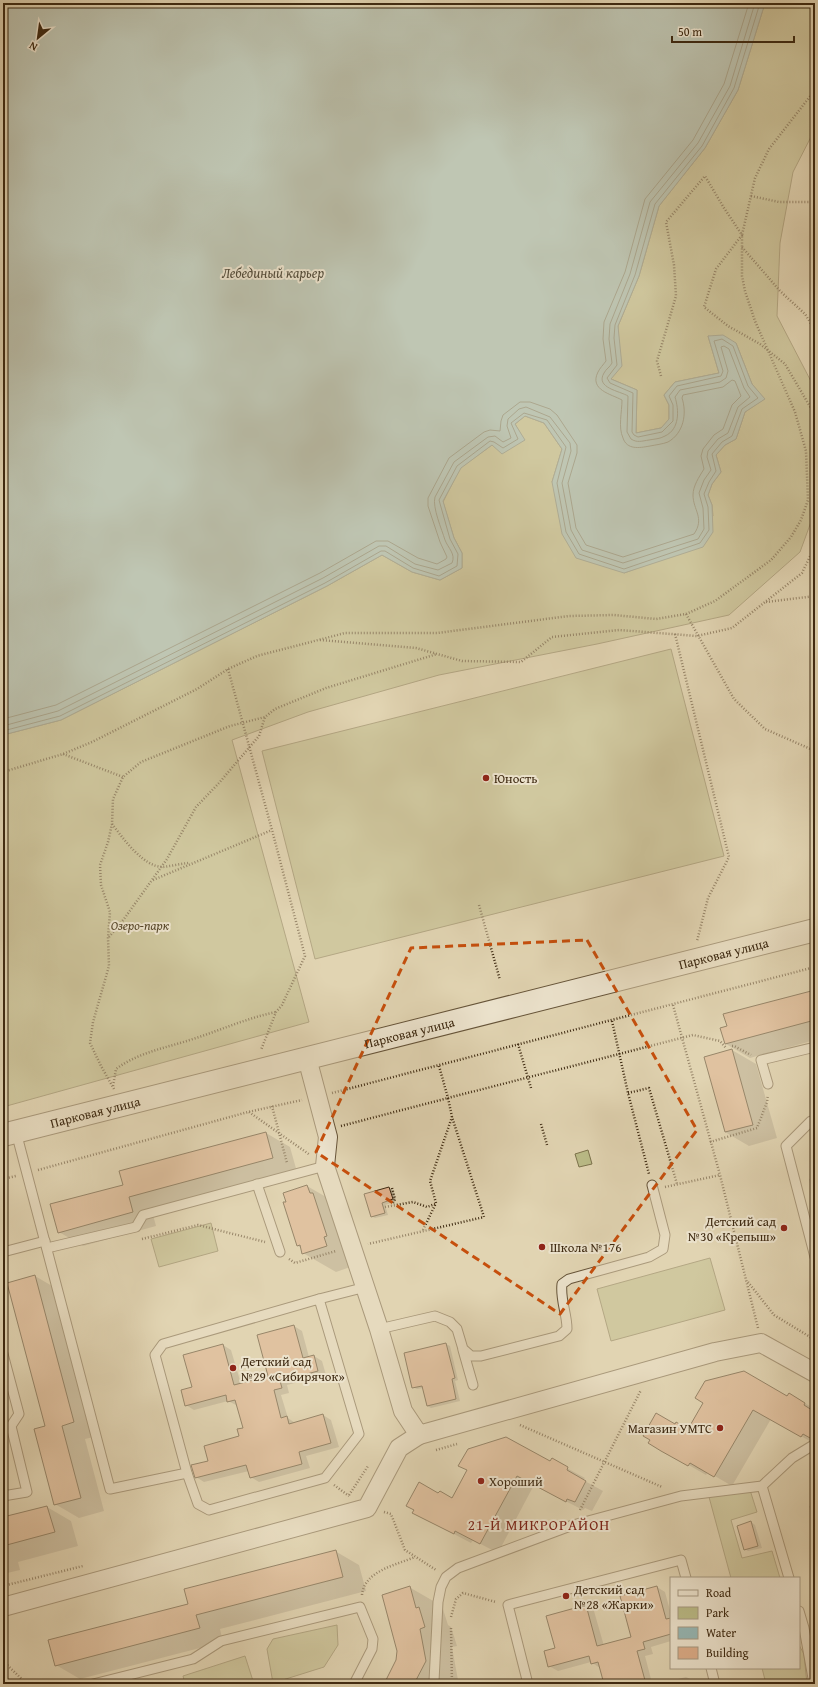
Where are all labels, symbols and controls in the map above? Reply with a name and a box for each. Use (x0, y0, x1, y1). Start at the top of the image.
north arrow (18, 18, 58, 58)
scale bar (672, 18, 794, 44)
text: 50 m (678, 23, 702, 40)
text: N (25, 38, 40, 56)
water label: Лебединый карьер (222, 263, 325, 283)
place label: Юность (494, 769, 537, 788)
marker: Юность (481, 773, 491, 783)
park label: Озеро-парк (111, 916, 170, 935)
street label: Парковая улица (676, 933, 771, 974)
street label: Парковая улица (362, 1012, 457, 1053)
street label: Парковая улица (48, 1092, 143, 1133)
place label: Детский сад №30 «Крепыш» (688, 1212, 776, 1246)
marker: Детский сад №30 «Крепыш» (779, 1223, 789, 1233)
place label: Школа №176 (550, 1238, 622, 1257)
marker: Школа №176 (537, 1242, 547, 1252)
place label: Детский сад №29 «Сибирячок» (240, 1352, 345, 1386)
marker: Детский сад №29 «Сибирячок» (228, 1363, 238, 1373)
place label: Магазин УМТС (628, 1419, 712, 1438)
marker: Магазин УМТС (715, 1423, 725, 1433)
place label: Хороший (489, 1472, 543, 1491)
marker: Хороший (476, 1476, 486, 1486)
district label: 21-Й МИКРОРАЙОН (468, 1514, 610, 1535)
legend (670, 1577, 800, 1669)
place label: Детский сад №28 «Жарки» (573, 1580, 654, 1614)
text: Road (706, 1584, 732, 1601)
marker: Детский сад №28 «Жарки» (561, 1591, 571, 1601)
text: Park (706, 1604, 730, 1621)
text: Water (706, 1624, 736, 1641)
text: Building (706, 1644, 749, 1661)

